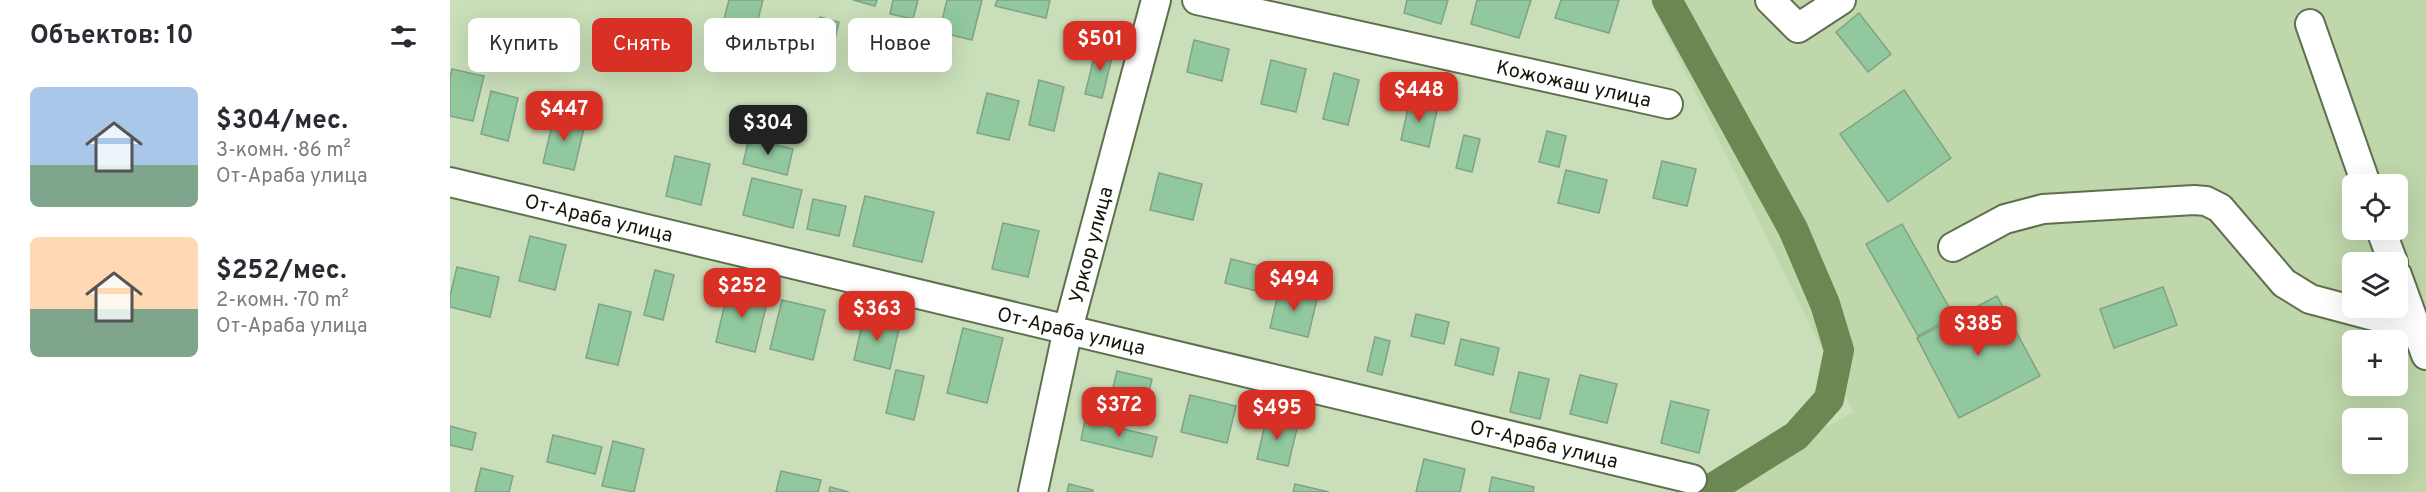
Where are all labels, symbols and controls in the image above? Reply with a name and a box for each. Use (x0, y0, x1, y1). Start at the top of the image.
chip: Купить (468, 18, 580, 72)
chip: Снять (592, 18, 692, 72)
chip: Фильтры (704, 18, 836, 72)
chip: Новое (848, 18, 952, 72)
text: Объектов: 10 (30, 20, 194, 53)
icon: filters (387, 20, 420, 53)
pin: $501 (1064, 21, 1136, 72)
text: $501 (1077, 27, 1123, 53)
street label: Кожожаш улица (1494, 55, 1653, 115)
pin: $448 (1383, 72, 1455, 123)
text: $448 (1394, 78, 1444, 104)
pin: $447 (528, 91, 600, 142)
text: $447 (540, 97, 588, 123)
text: $304/мес. (216, 105, 348, 138)
pin: $304 (732, 105, 804, 156)
icon: home (78, 111, 150, 183)
text: $304 (743, 111, 793, 137)
text: 3-комн. · 86 m² (216, 138, 351, 164)
text: От-Араба улица (216, 164, 368, 190)
map controls (2342, 174, 2408, 474)
button: locate (2342, 174, 2408, 240)
street label: Уркор улица (1064, 184, 1121, 307)
street label: От-Араба улица (522, 189, 675, 250)
button: layers (2342, 252, 2408, 318)
text: $252/мес. (216, 255, 346, 288)
icon: home (78, 261, 150, 333)
pin: $494 (1258, 261, 1330, 312)
text: $494 (1269, 267, 1319, 293)
pin: $252 (706, 268, 778, 319)
text: $252 (718, 274, 766, 300)
text: 2-комн. · 70 m² (216, 288, 349, 314)
pin: $363 (841, 291, 913, 342)
text: $363 (853, 297, 901, 323)
street label: От-Араба улица (994, 302, 1148, 363)
pin: $385 (1942, 306, 2014, 357)
text: $385 (1954, 312, 2002, 338)
text: От-Араба улица (216, 314, 368, 340)
button: + (2342, 330, 2408, 396)
pin: $372 (1083, 387, 1155, 438)
pin: $495 (1241, 390, 1313, 441)
text: $372 (1096, 393, 1142, 419)
text: $495 (1252, 396, 1302, 422)
button: − (2342, 408, 2408, 474)
street label: От-Араба улица (1467, 415, 1620, 476)

